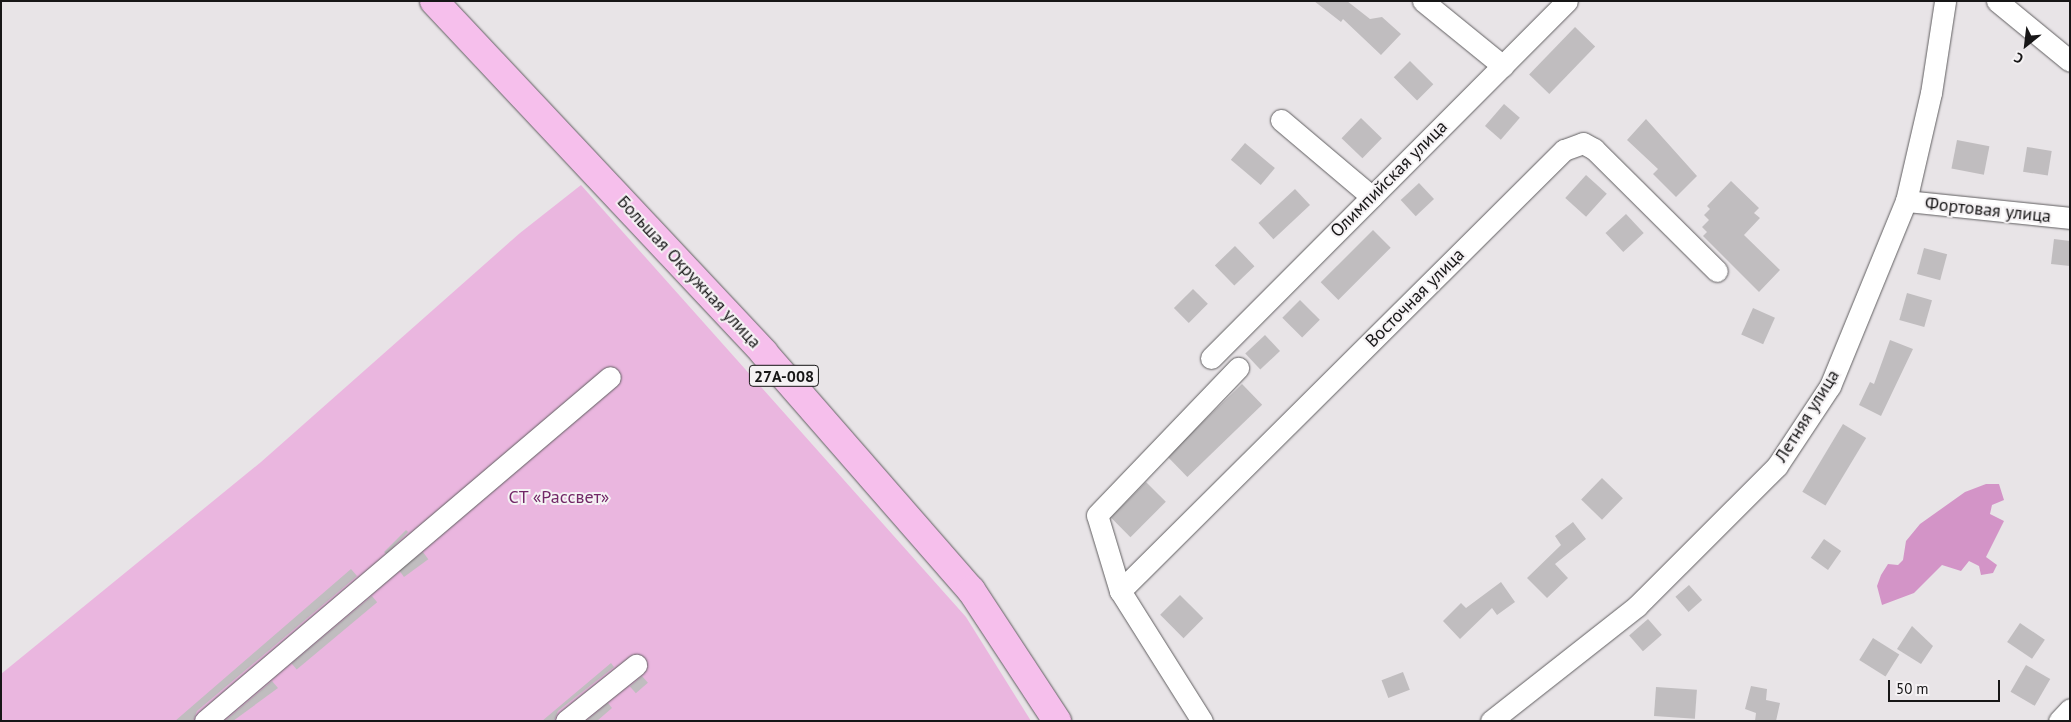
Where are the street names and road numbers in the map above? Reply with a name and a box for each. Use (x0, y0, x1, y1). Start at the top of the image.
street label: Олимпийская улица (1326, 116, 1452, 242)
street label: Большая Окружная улица (613, 191, 765, 353)
street label: Фортовая улица (1924, 193, 2052, 227)
street label: Восточная улица (1361, 244, 1469, 352)
road number: 27А-008 (748, 362, 820, 390)
street label: Летняя улица (1770, 366, 1844, 466)

